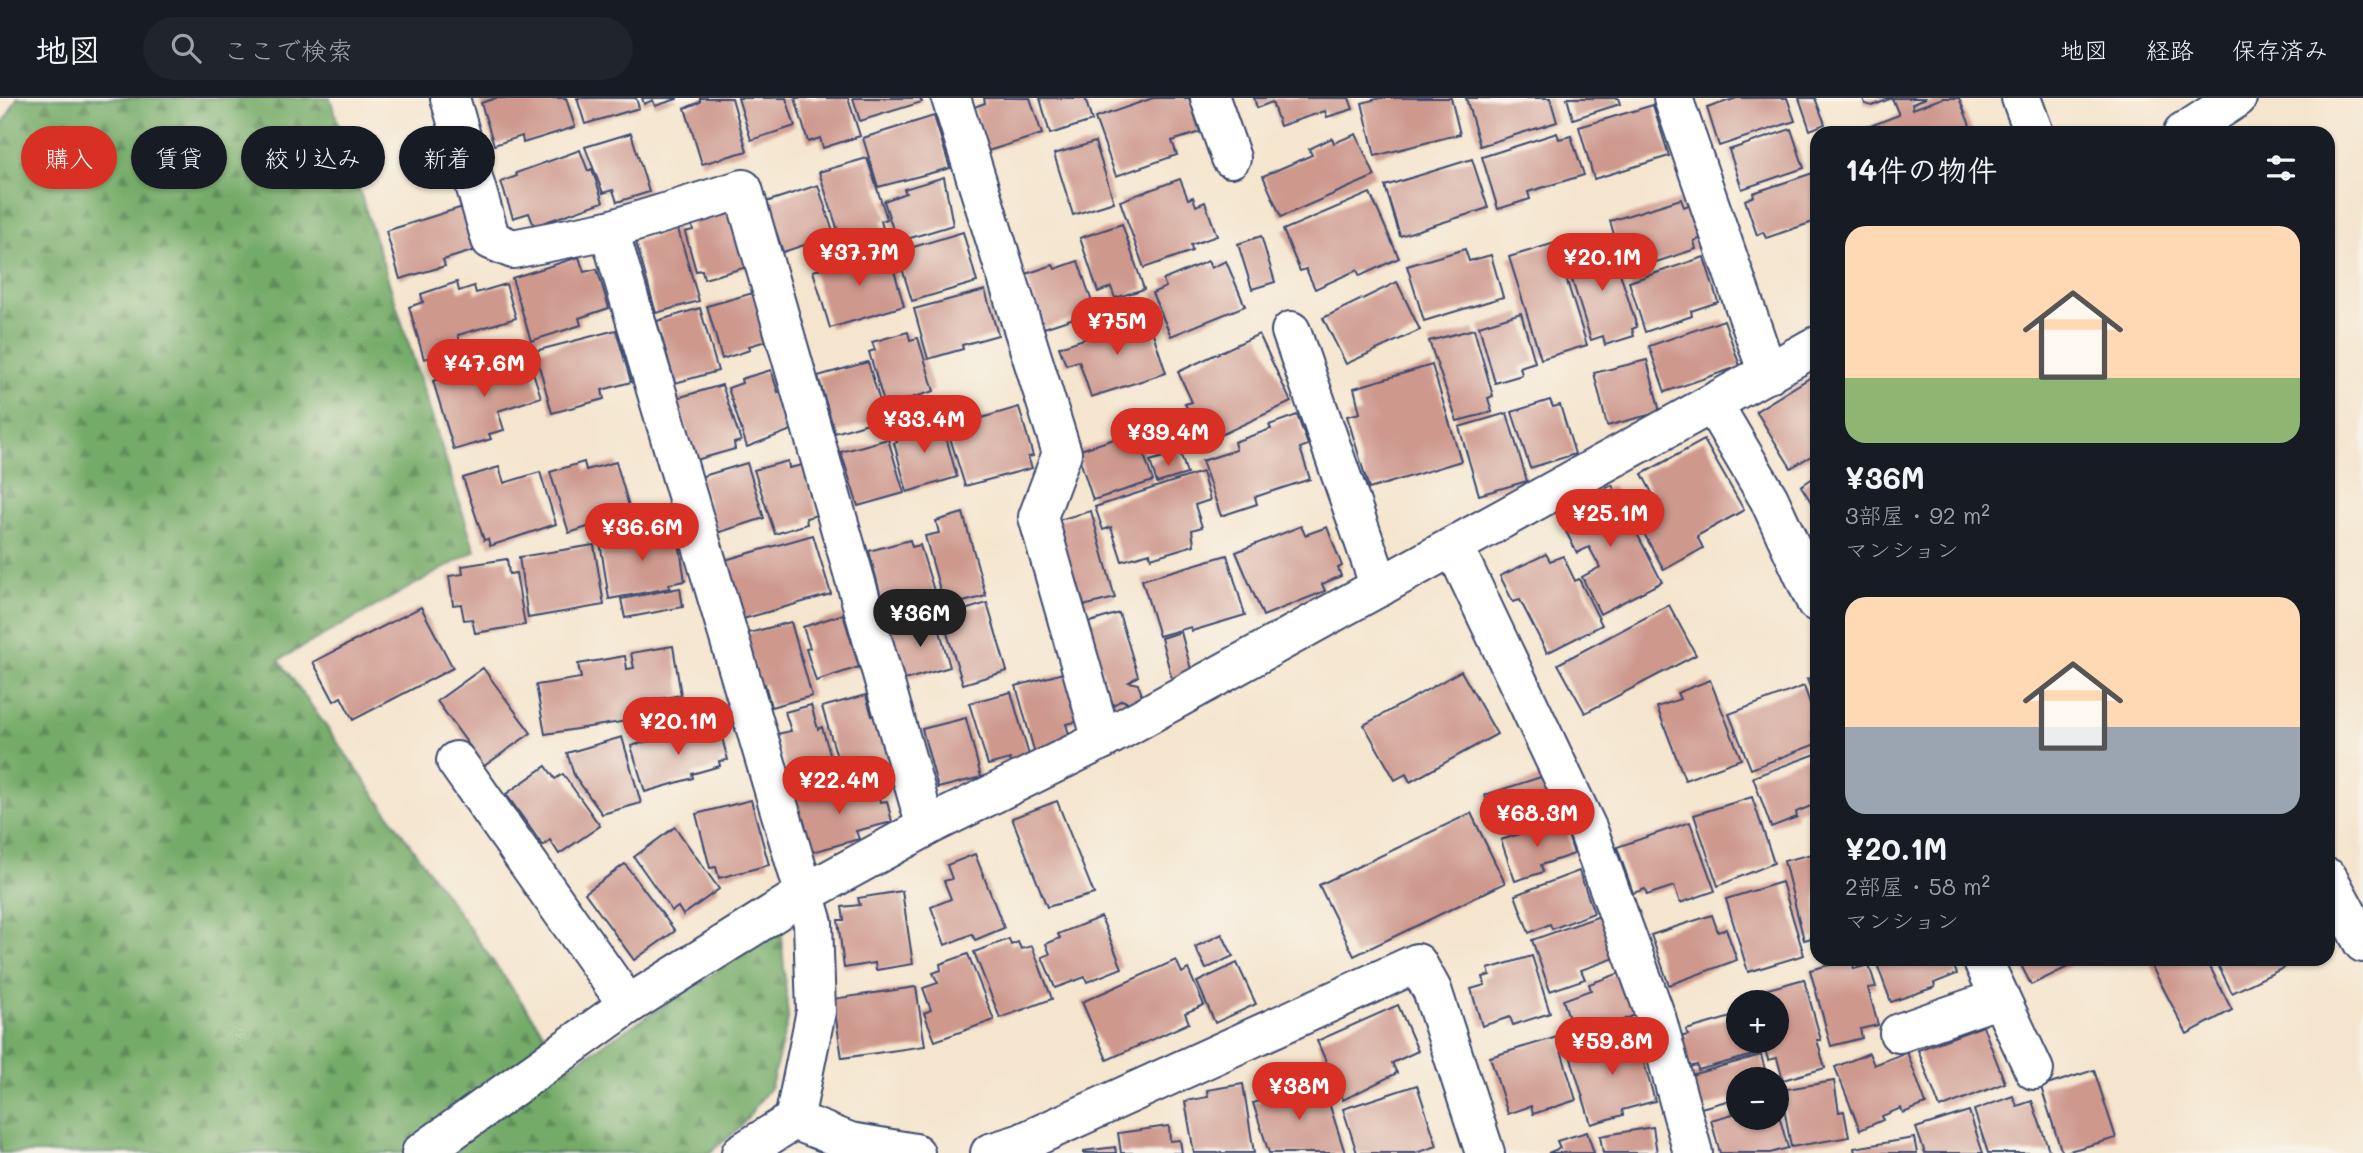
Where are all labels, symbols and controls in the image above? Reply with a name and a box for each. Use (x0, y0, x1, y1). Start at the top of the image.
search box (143, 17, 633, 80)
text: 地図 (35, 27, 101, 70)
icon: search (167, 29, 205, 67)
text: ここで検索 (223, 33, 353, 67)
text: 地図 (2060, 34, 2108, 65)
text: 経路 (2146, 34, 2194, 65)
text: 保存済み (2232, 34, 2328, 65)
chip: 購入 (21, 126, 117, 189)
chip: 賃貸 (131, 126, 227, 189)
chip: 絞り込み (241, 126, 385, 189)
chip: 新着 (399, 126, 495, 189)
text: 14件の物件 (1845, 149, 1997, 189)
icon: filters (2262, 149, 2300, 187)
pin: ¥37.7M (802, 228, 916, 288)
pin: ¥20.1M (1545, 234, 1659, 293)
text: ¥37.7M (819, 236, 899, 266)
text: ¥20.1M (1563, 241, 1641, 271)
icon: home (2010, 272, 2136, 398)
pin: ¥75M (1076, 298, 1158, 357)
text: ¥75M (1087, 305, 1147, 335)
pin: ¥47.6M (427, 340, 541, 399)
text: ¥47.6M (443, 347, 525, 377)
pin: ¥33.4M (867, 396, 981, 455)
text: ¥33.4M (883, 403, 965, 433)
pin: ¥39.4M (1111, 408, 1225, 468)
text: ¥39.4M (1127, 416, 1209, 446)
text: ¥36M (1845, 457, 1925, 497)
pin: ¥25.1M (1553, 490, 1667, 549)
text: ¥25.1M (1571, 497, 1649, 527)
text: 3部屋 · 92 m² (1845, 500, 1990, 530)
pin: ¥36.6M (585, 504, 699, 563)
text: ¥36.6M (601, 511, 683, 541)
text: マンション (1845, 534, 1959, 564)
pin: ¥36M (879, 589, 961, 649)
text: ¥36M (889, 597, 951, 627)
icon: home (2010, 643, 2136, 769)
pin: ¥20.1M (621, 698, 735, 757)
text: ¥20.1M (639, 705, 717, 735)
pin: ¥22.4M (782, 756, 896, 816)
text: ¥22.4M (798, 764, 880, 794)
pin: ¥68.3M (1480, 790, 1594, 849)
text: ¥68.3M (1496, 797, 1578, 827)
text: ¥20.1M (1845, 828, 1948, 868)
text: 2部屋 · 58 m² (1845, 871, 1990, 901)
text: マンション (1845, 905, 1959, 935)
map controls (1726, 990, 1789, 1130)
button: + (1726, 990, 1789, 1053)
pin: ¥59.8M (1555, 1018, 1669, 1077)
text: ¥59.8M (1571, 1025, 1653, 1055)
pin: ¥38M (1258, 1062, 1340, 1122)
button: − (1726, 1067, 1789, 1130)
text: ¥38M (1268, 1070, 1330, 1100)

